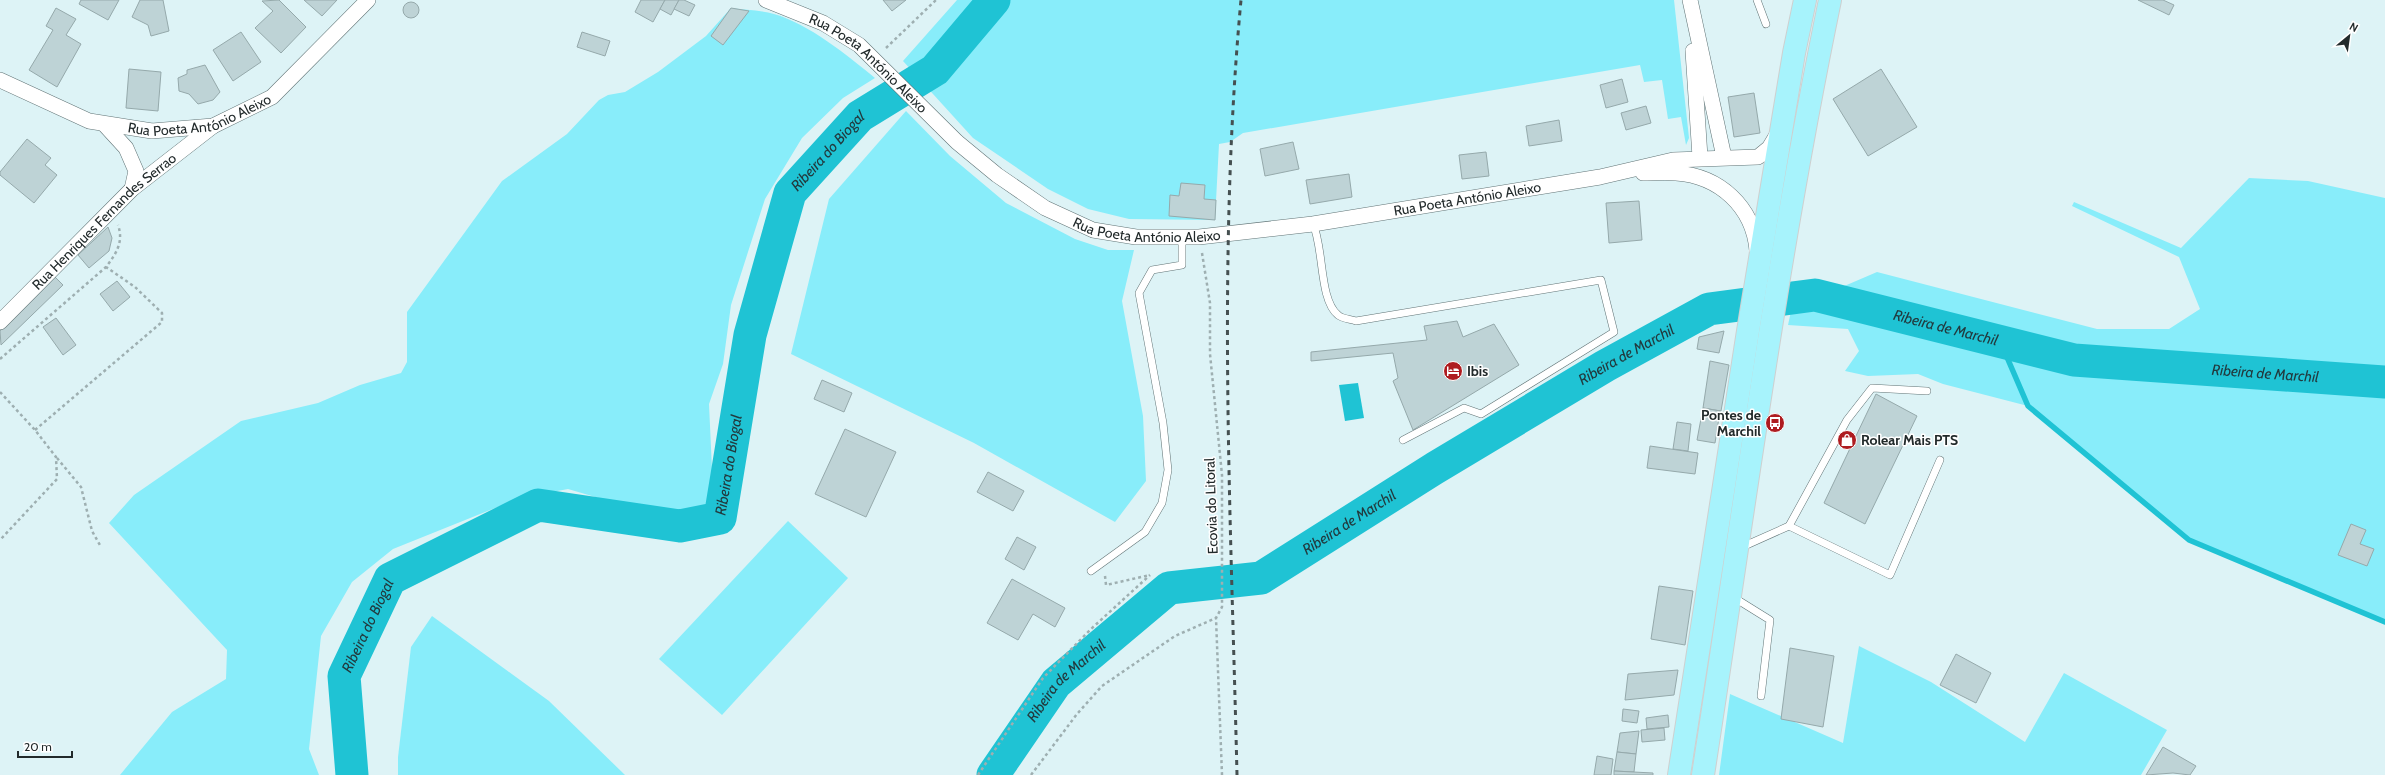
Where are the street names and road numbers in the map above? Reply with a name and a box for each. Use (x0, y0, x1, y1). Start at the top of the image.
street label: Rua Poeta António Aleixo (807, 9, 932, 117)
street label: Rua Poeta António Aleixo (127, 90, 274, 140)
street label: Rua Henriques Fernandes Serrao (28, 149, 180, 294)
street label: Rua Poeta António Aleixo (1392, 178, 1543, 220)
street label: Rua Poeta António Aleixo (1070, 213, 1222, 246)
street label: Ecovia do Litoral (1200, 457, 1222, 554)

